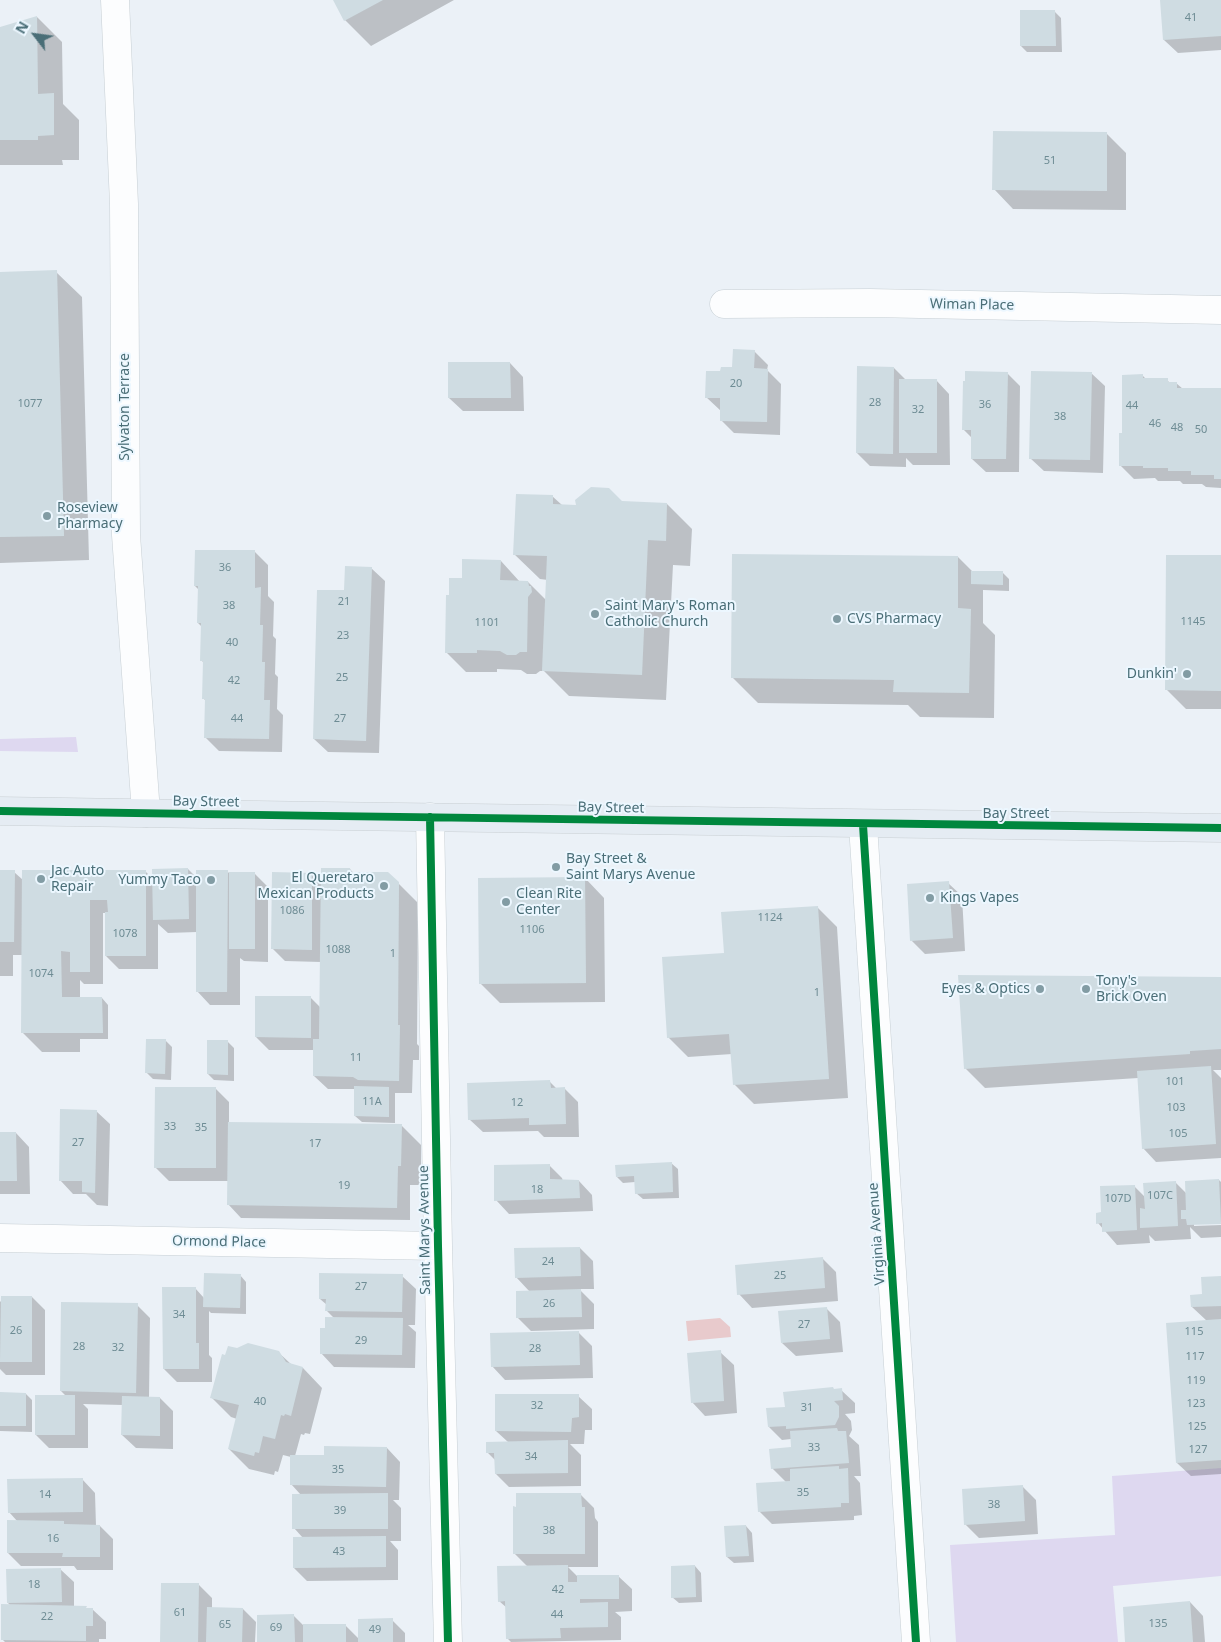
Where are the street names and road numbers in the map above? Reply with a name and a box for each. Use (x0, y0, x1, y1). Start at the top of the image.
street label: Wiman Place (930, 296, 1014, 314)
street label: Sylvaton Terrace (117, 353, 133, 461)
street label: Bay Street (172, 793, 240, 811)
street label: Bay Street (577, 799, 645, 817)
street label: Bay Street (983, 806, 1049, 822)
street label: Saint Marys Avenue (415, 1165, 435, 1295)
street label: Virginia Avenue (865, 1182, 889, 1286)
street label: Ormond Place (172, 1233, 266, 1251)

